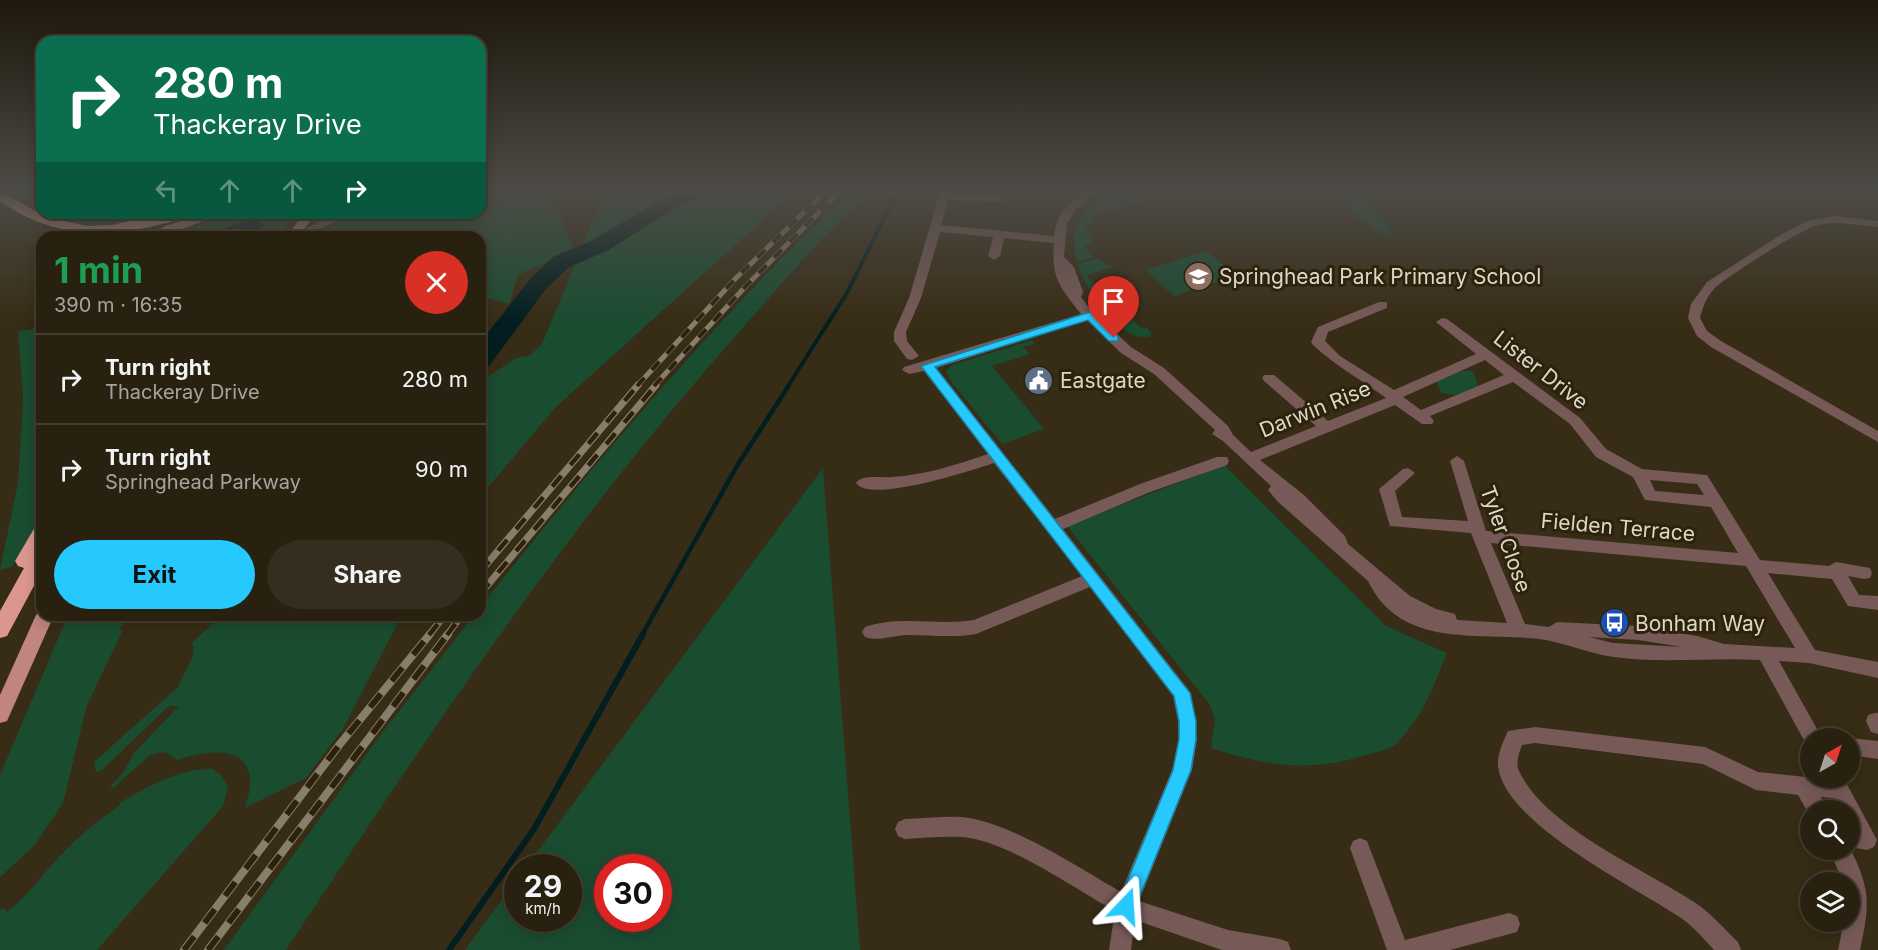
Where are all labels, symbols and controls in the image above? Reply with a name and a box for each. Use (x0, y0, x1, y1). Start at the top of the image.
text: 280 m (153, 57, 283, 108)
icon: right (54, 60, 132, 138)
text: Thackeray Drive (153, 108, 362, 141)
icon: left (150, 174, 183, 207)
icon: ahead (213, 174, 246, 207)
icon: ahead (276, 174, 309, 207)
icon: right (339, 174, 372, 207)
text: 1 min (54, 248, 143, 292)
button: close (405, 251, 468, 314)
school or university icon: Springhead Park Primary School (1182, 260, 1214, 292)
place label: Springhead Park Primary School (1219, 264, 1541, 289)
pin (1088, 276, 1139, 338)
icon: arrive (1097, 285, 1130, 318)
text: 390 m · 16:35 (54, 293, 182, 317)
street label: Lister Drive (1489, 325, 1593, 415)
text: Turn right (105, 354, 211, 380)
icon: right (54, 363, 87, 396)
public building icon: Eastgate (1023, 364, 1055, 396)
text: 280 m (402, 366, 468, 392)
place label: Eastgate (1060, 368, 1146, 393)
street label: Darwin Rise (1256, 375, 1374, 443)
text: Thackeray Drive (105, 380, 260, 404)
text: Turn right (105, 444, 211, 470)
icon: right (54, 453, 87, 486)
text: 90 m (415, 456, 468, 482)
text: Springhead Parkway (105, 470, 301, 494)
street label: Tyler Close (1475, 482, 1537, 596)
street label: Fielden Terrace (1540, 508, 1696, 546)
button: Exit (54, 540, 255, 609)
button: Share (267, 540, 468, 609)
bus stop icon: Bonham Way (1598, 607, 1630, 639)
place label: Bonham Way (1635, 611, 1765, 636)
north arrow (1800, 728, 1860, 788)
map controls (1800, 728, 1860, 932)
button: search (1800, 800, 1860, 860)
speed limit sign: 30 (594, 854, 672, 932)
text: 29 (524, 868, 562, 904)
button: layers (1800, 872, 1860, 932)
position arrow (1094, 874, 1158, 938)
text: km/h (525, 899, 561, 918)

